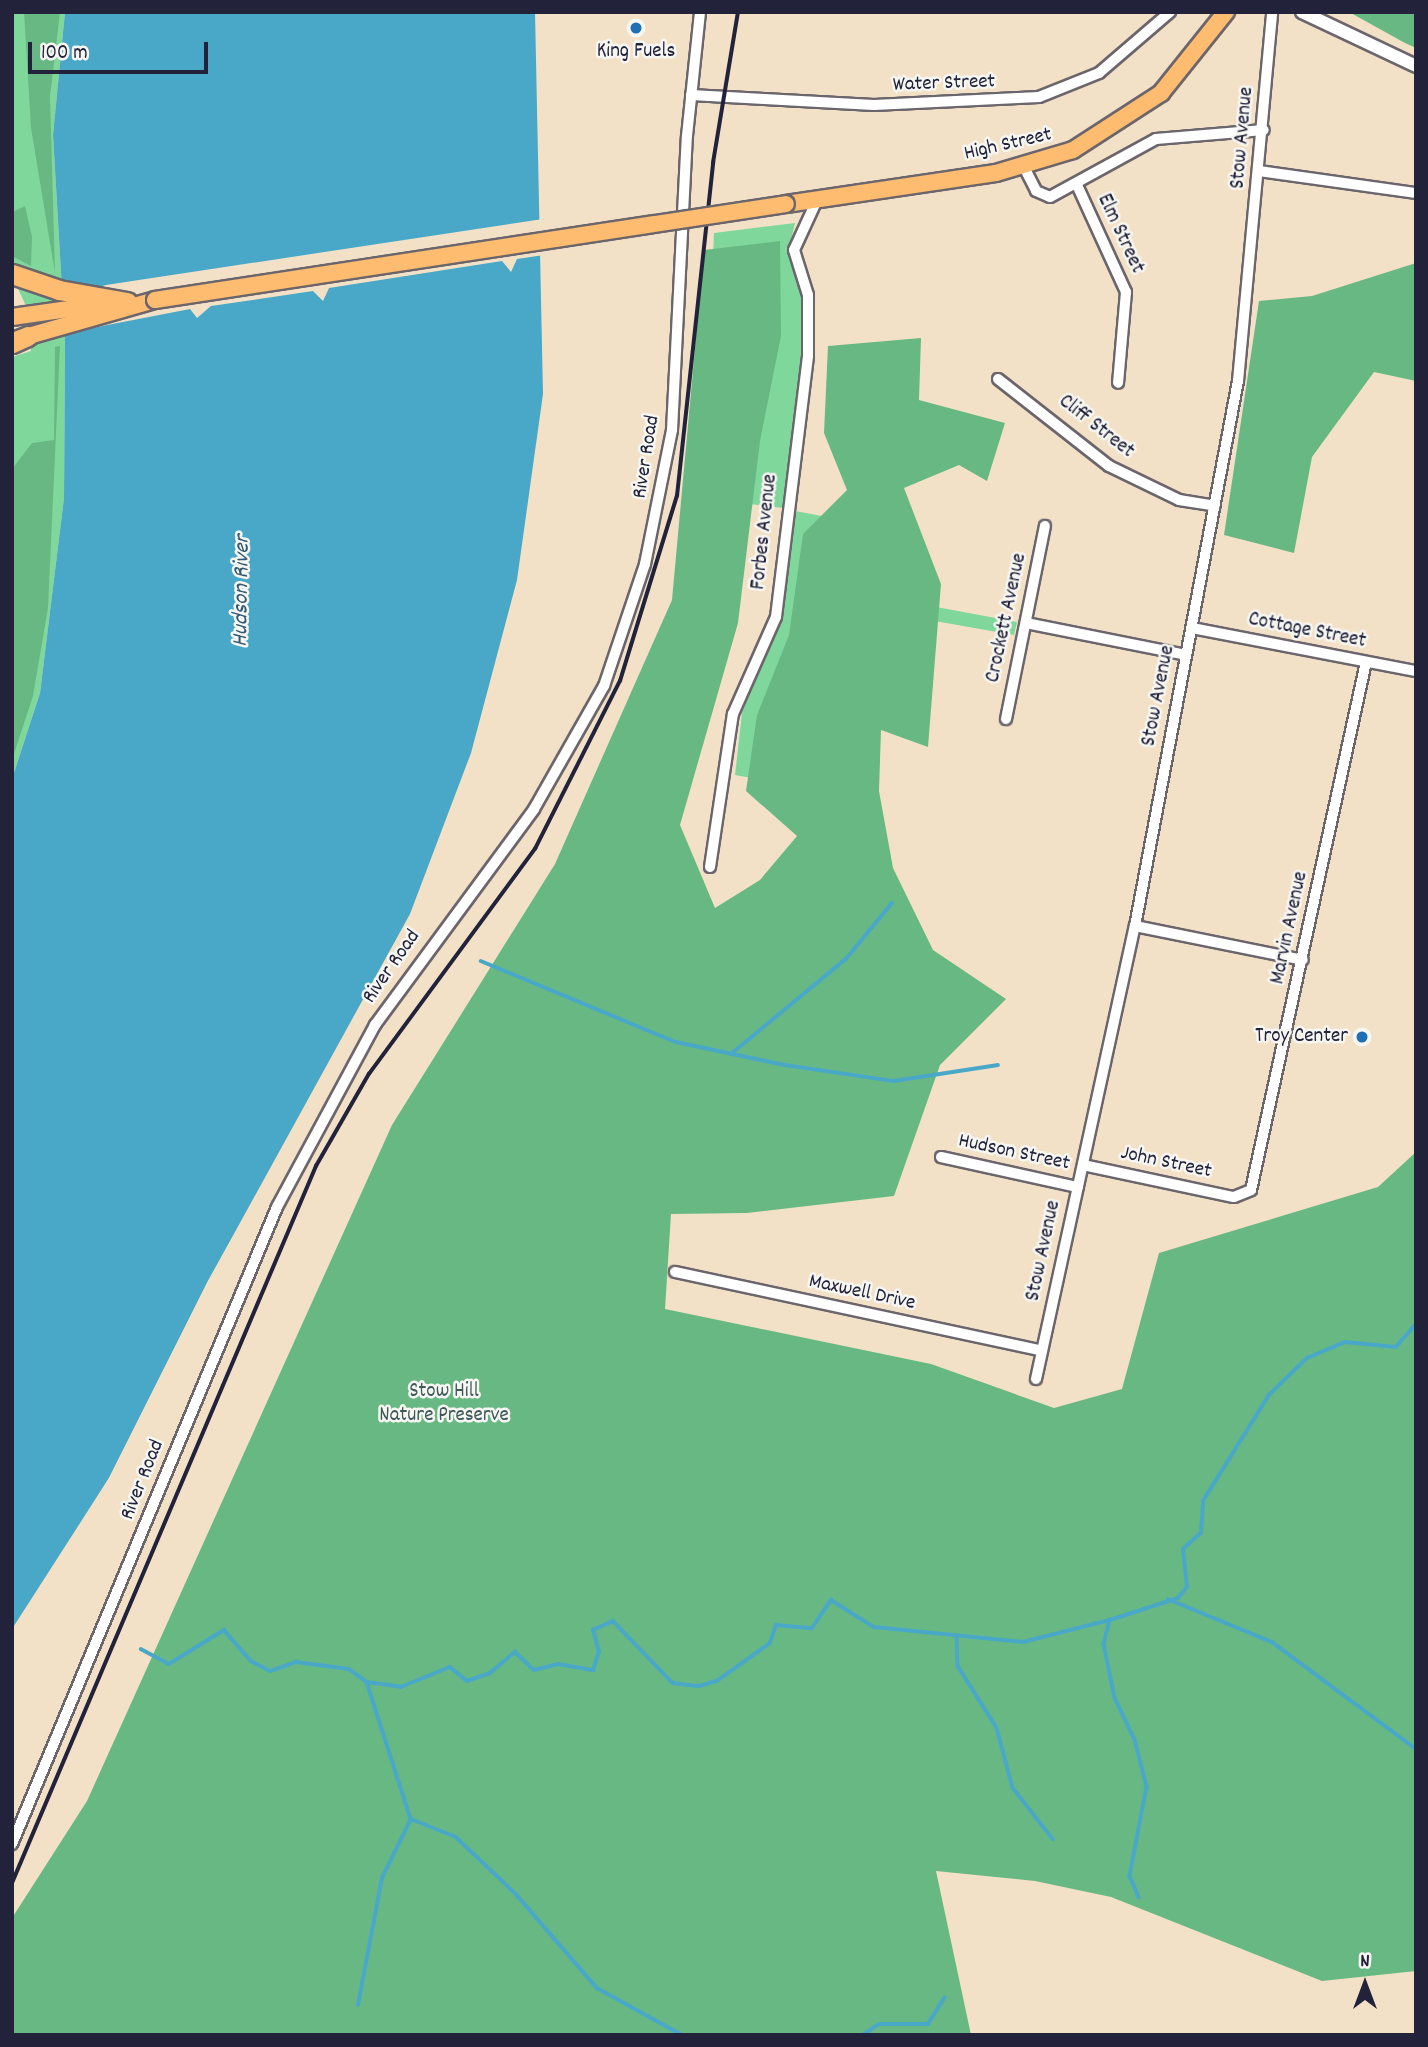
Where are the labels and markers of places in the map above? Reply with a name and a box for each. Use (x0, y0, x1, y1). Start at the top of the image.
marker: King Fuels (628, 20, 644, 36)
place label: King Fuels (597, 39, 675, 65)
place label: Troy Center (1255, 1024, 1348, 1050)
marker: Troy Center (1354, 1029, 1370, 1045)

